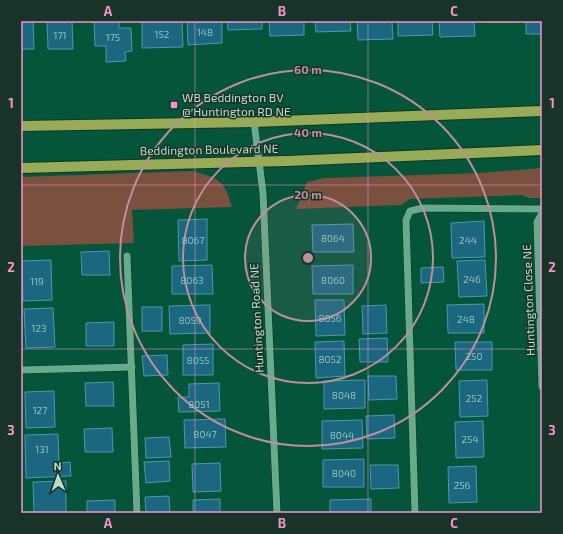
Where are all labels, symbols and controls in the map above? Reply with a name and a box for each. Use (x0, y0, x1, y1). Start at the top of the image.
text: A (104, 3, 113, 19)
text: B (278, 3, 286, 19)
text: C (450, 3, 458, 19)
house number: 148 (197, 26, 213, 38)
house number: 152 (155, 28, 170, 40)
house number: 171 (53, 29, 67, 41)
house number: 175 (106, 31, 120, 43)
text: 60 m (294, 62, 322, 76)
place label: WB Beddington BV @ Huntington RD NE (182, 90, 291, 118)
text: 1 (8, 95, 14, 111)
text: 1 (549, 95, 555, 111)
marker: WB Beddington BV @ Huntington RD NE (169, 100, 179, 110)
text: 40 m (294, 125, 322, 139)
street label: Beddington Boulevard NE (140, 141, 279, 157)
text: 20 m (294, 187, 322, 201)
house number: 8064 (321, 232, 345, 244)
house number: 8067 (182, 234, 204, 246)
house number: 244 (459, 234, 477, 246)
street label: Huntington Close NE (519, 244, 537, 356)
centre of rings (301, 251, 315, 265)
text: 2 (7, 259, 15, 275)
text: 2 (548, 259, 556, 275)
street label: Huntington Road NE (246, 263, 266, 373)
house number: 246 (463, 273, 481, 285)
house number: 8063 (180, 274, 204, 286)
house number: 8060 (321, 274, 345, 286)
house number: 119 (30, 275, 44, 287)
house number: 8056 (318, 312, 342, 324)
house number: 248 (457, 313, 475, 325)
house number: 8059 (178, 314, 202, 326)
house number: 123 (31, 322, 47, 334)
house number: 250 (465, 350, 483, 362)
house number: 8052 (318, 353, 342, 365)
house number: 8055 (187, 354, 209, 366)
house number: 8048 (332, 389, 356, 401)
house number: 252 (466, 392, 483, 404)
house number: 8051 (188, 398, 210, 410)
house number: 127 (33, 404, 47, 416)
text: 3 (7, 422, 15, 438)
text: 3 (548, 422, 556, 438)
house number: 8047 (193, 428, 217, 440)
house number: 8044 (330, 429, 354, 441)
house number: 254 (461, 433, 479, 445)
house number: 131 (35, 443, 49, 455)
north arrow (38, 456, 78, 496)
text: N (53, 459, 62, 472)
house number: 8040 (332, 467, 356, 479)
house number: 256 (454, 479, 471, 491)
text: A (104, 515, 113, 531)
text: B (278, 515, 286, 531)
text: C (450, 515, 458, 531)

